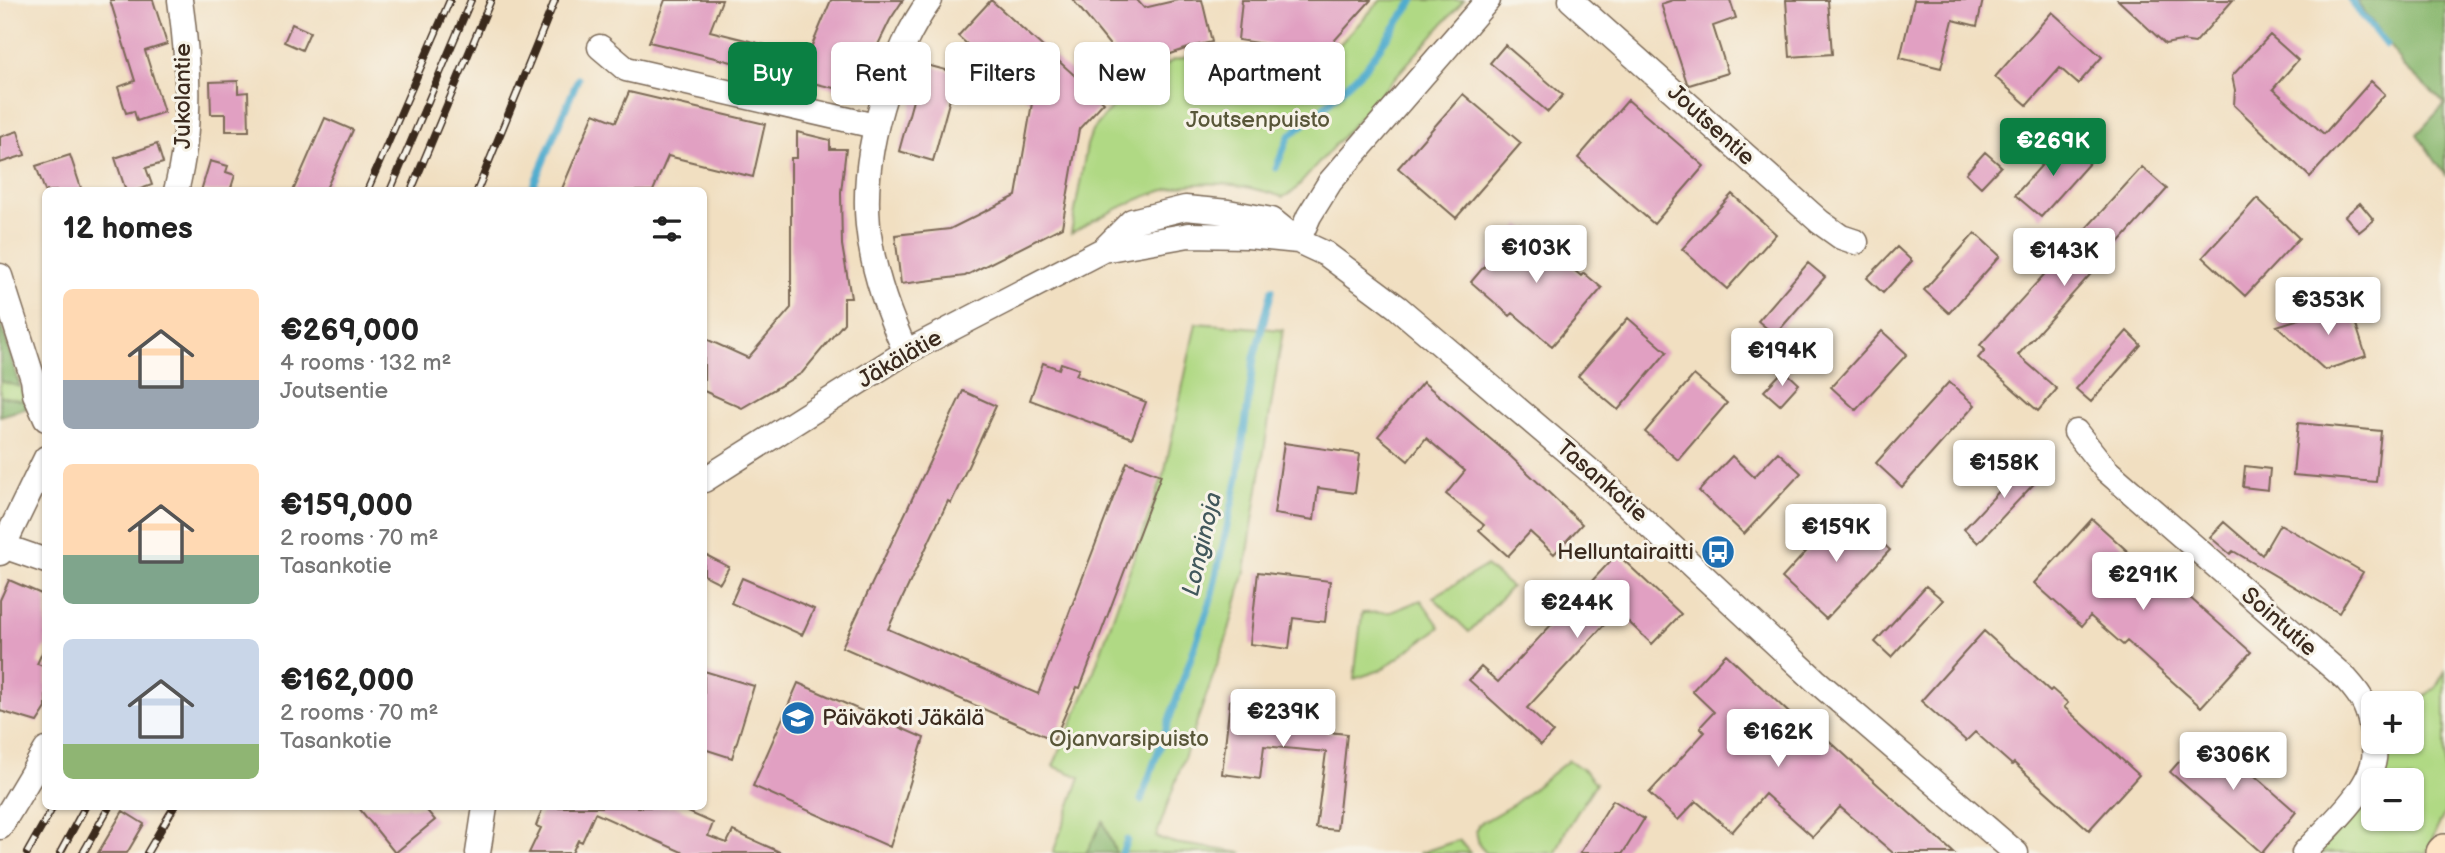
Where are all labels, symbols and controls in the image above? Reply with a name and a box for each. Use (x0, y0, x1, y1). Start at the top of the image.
chip: Buy (728, 42, 817, 105)
chip: Rent (831, 42, 931, 105)
chip: Filters (945, 42, 1060, 105)
chip: New (1074, 42, 1170, 105)
chip: Apartment (1184, 42, 1345, 105)
street label: Jukolantie (169, 43, 197, 149)
street label: Joutsentie (1661, 78, 1761, 172)
park label: Joutsenpuisto (1186, 106, 1330, 134)
pin: €269K (2004, 118, 2102, 178)
text: €269K (2016, 127, 2090, 155)
icon: filters (648, 210, 686, 248)
text: 12 homes (63, 211, 193, 247)
pin: €103K (1487, 226, 1585, 285)
pin: €143K (2015, 229, 2113, 288)
text: €103K (1501, 234, 1571, 262)
text: €143K (2029, 237, 2099, 265)
pin: €353K (2279, 278, 2377, 337)
text: €353K (2291, 286, 2365, 314)
text: €269,000 (280, 313, 419, 349)
icon: home (119, 317, 203, 401)
street label: Jäkälätie (853, 324, 947, 394)
pin: €194K (1733, 328, 1831, 388)
text: €194K (1747, 337, 1817, 365)
text: 4 rooms · 132 m² (280, 349, 451, 377)
text: Joutsentie (280, 377, 388, 405)
street label: Tasankotie (1551, 434, 1653, 528)
pin: €158K (1955, 440, 2053, 500)
text: €158K (1969, 449, 2039, 477)
text: €159,000 (280, 488, 413, 524)
water label: Longinoja (1176, 489, 1228, 599)
icon: home (119, 492, 203, 576)
pin: €159K (1787, 504, 1885, 564)
text: €159K (1801, 513, 1871, 541)
text: 2 rooms · 70 m² (280, 524, 439, 552)
bus stop icon: Helluntairaitti (1699, 533, 1737, 571)
place label: Helluntairaitti (1557, 538, 1694, 566)
text: Tasankotie (280, 552, 392, 580)
pin: €291K (2094, 552, 2192, 612)
text: €291K (2108, 561, 2178, 589)
pin: €244K (1528, 580, 1626, 640)
street label: Sointutie (2235, 582, 2323, 662)
text: €244K (1541, 589, 1613, 617)
text: €162,000 (280, 663, 414, 699)
icon: home (119, 667, 203, 751)
pin: €239K (1234, 690, 1332, 749)
map controls (2361, 691, 2424, 831)
button: + (2361, 691, 2424, 754)
text: €239K (1246, 698, 1320, 726)
text: 2 rooms · 70 m² (280, 699, 439, 727)
school or university icon: Päiväkoti Jäkälä (779, 699, 817, 737)
place label: Päiväkoti Jäkälä (822, 704, 985, 732)
pin: €162K (1729, 710, 1827, 769)
text: €162K (1743, 718, 1813, 746)
park label: Ojanvarsipuisto (1049, 725, 1209, 753)
text: Tasankotie (280, 727, 392, 755)
pin: €306K (2184, 732, 2282, 792)
text: €306K (2196, 741, 2270, 769)
button: − (2361, 768, 2424, 831)

